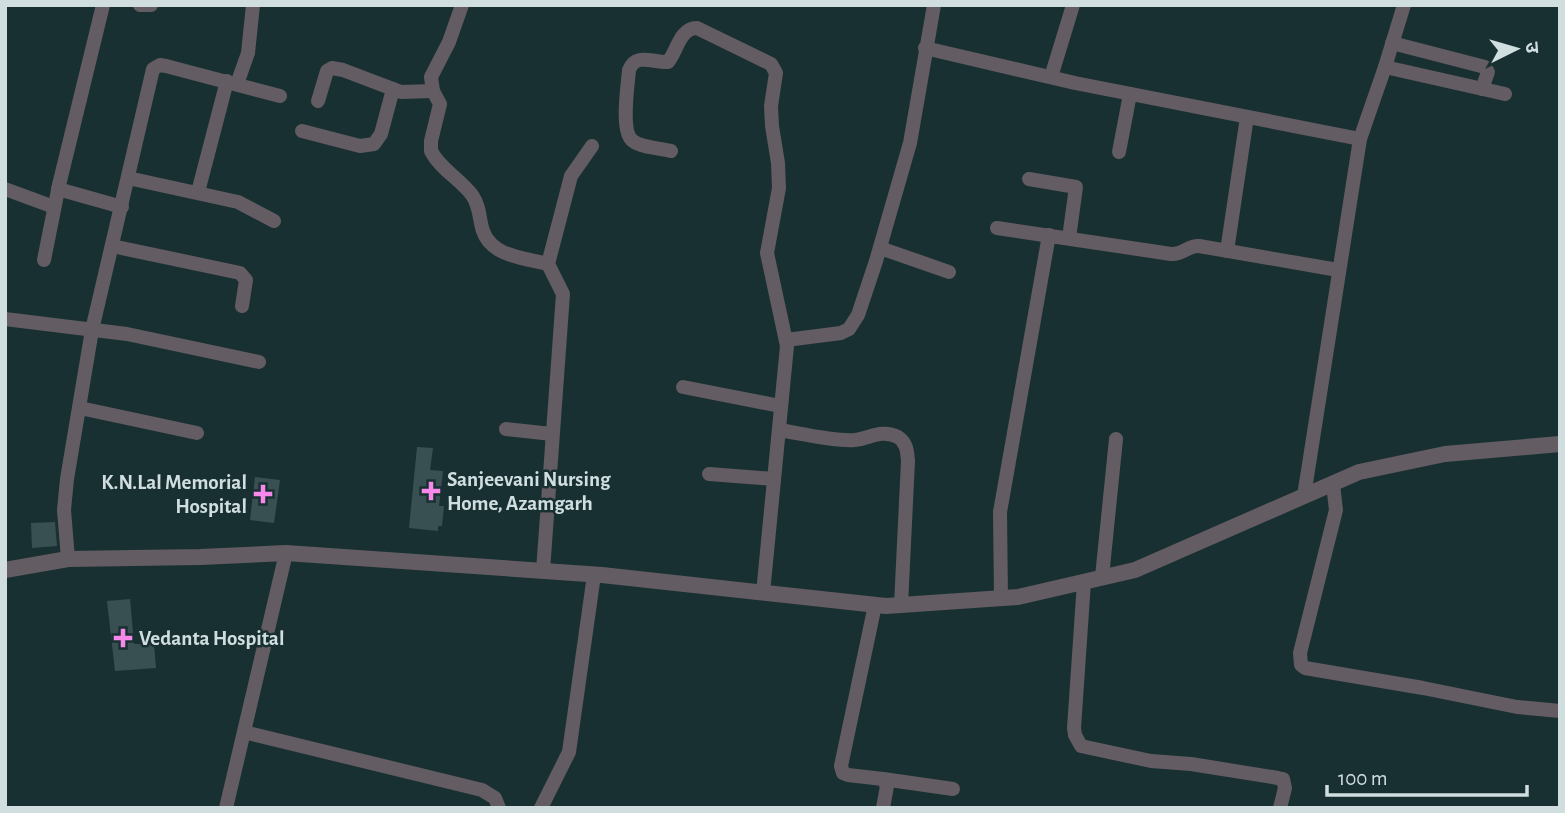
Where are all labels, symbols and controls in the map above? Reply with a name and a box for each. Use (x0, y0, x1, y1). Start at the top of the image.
north arrow (1481, 14, 1551, 84)
text: उ (1521, 41, 1541, 55)
place label: Sanjeevani Nursing Home, Azamgarh (447, 469, 611, 514)
place label: K.N.Lal Memorial Hospital (101, 472, 247, 517)
marker: Sanjeevani Nursing Home, Azamgarh (421, 481, 441, 501)
marker: K.N.Lal Memorial Hospital (253, 484, 273, 504)
marker: Vedanta Hospital (113, 628, 133, 648)
place label: Vedanta Hospital (139, 628, 284, 649)
scale bar (1327, 754, 1526, 798)
text: 100 m (1338, 768, 1388, 789)

